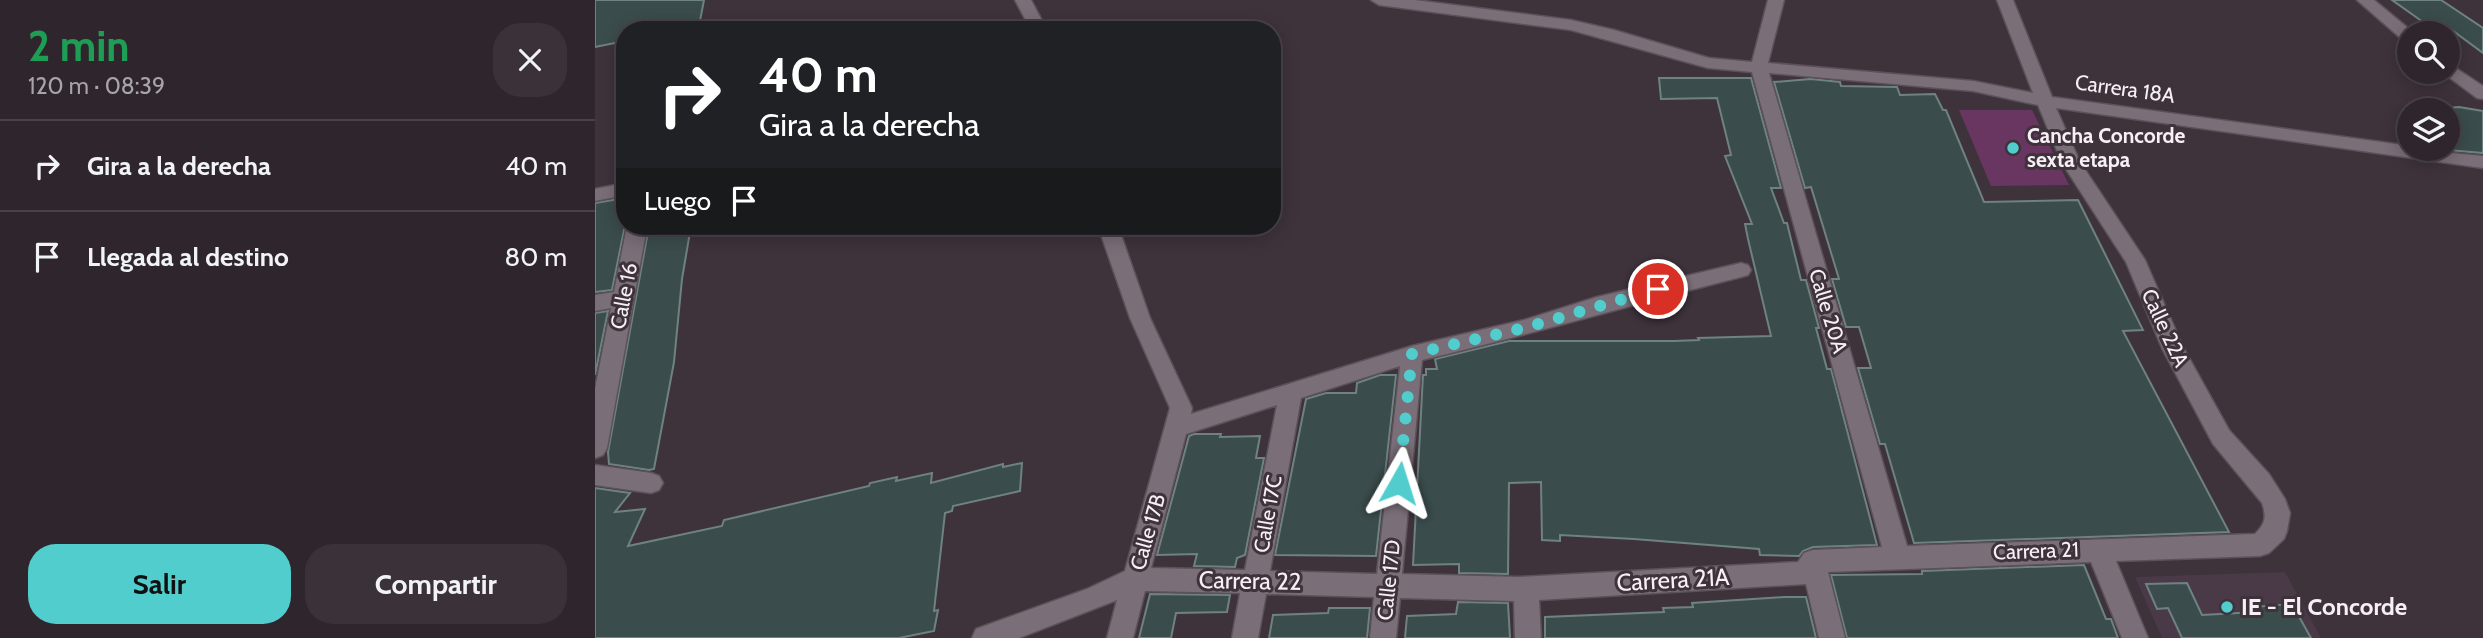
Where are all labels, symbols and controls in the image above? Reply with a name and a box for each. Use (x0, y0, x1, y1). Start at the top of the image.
text: 2 min (28, 20, 129, 72)
map controls (2397, 21, 2460, 161)
button: search (2397, 21, 2460, 84)
button: close (493, 23, 567, 97)
text: 40 m (759, 45, 878, 104)
icon: right (644, 49, 735, 140)
street label: Carrera 18A (2074, 69, 2177, 108)
text: 120 m · 08:39 (28, 72, 165, 100)
button: layers (2397, 98, 2460, 161)
text: Gira a la derecha (759, 105, 980, 144)
place label: Cancha Concorde sexta etapa (2027, 123, 2185, 172)
marker: Cancha Concorde sexta etapa (2005, 140, 2021, 156)
icon: right (28, 147, 66, 185)
text: Gira a la derecha (87, 150, 271, 182)
text: 40 m (505, 150, 567, 182)
icon: arrive (725, 182, 763, 220)
text: Luego (644, 185, 711, 217)
icon: arrive (28, 238, 66, 276)
text: Llegada al destino (87, 241, 289, 273)
text: 80 m (504, 241, 567, 273)
pin (1628, 259, 1688, 319)
street label: Calle 16 (605, 261, 642, 331)
street label: Calle 20A (1804, 266, 1853, 356)
icon: arrive (1639, 270, 1677, 308)
street label: Calle 22A (2137, 285, 2194, 371)
position arrow (1362, 446, 1436, 520)
street label: Calle 17C (1248, 473, 1287, 555)
street label: Calle 17B (1125, 491, 1170, 573)
street label: Carrera 21 (1993, 537, 2079, 564)
street label: Calle 17D (1372, 538, 1405, 622)
button: Salir (28, 544, 291, 624)
button: Compartir (305, 544, 567, 624)
street label: Carrera 21A (1616, 562, 1730, 597)
street label: Carrera 22 (1198, 565, 1302, 596)
place label: IE - El Concorde (2241, 592, 2407, 621)
marker: IE - El Concorde (2219, 599, 2235, 615)

